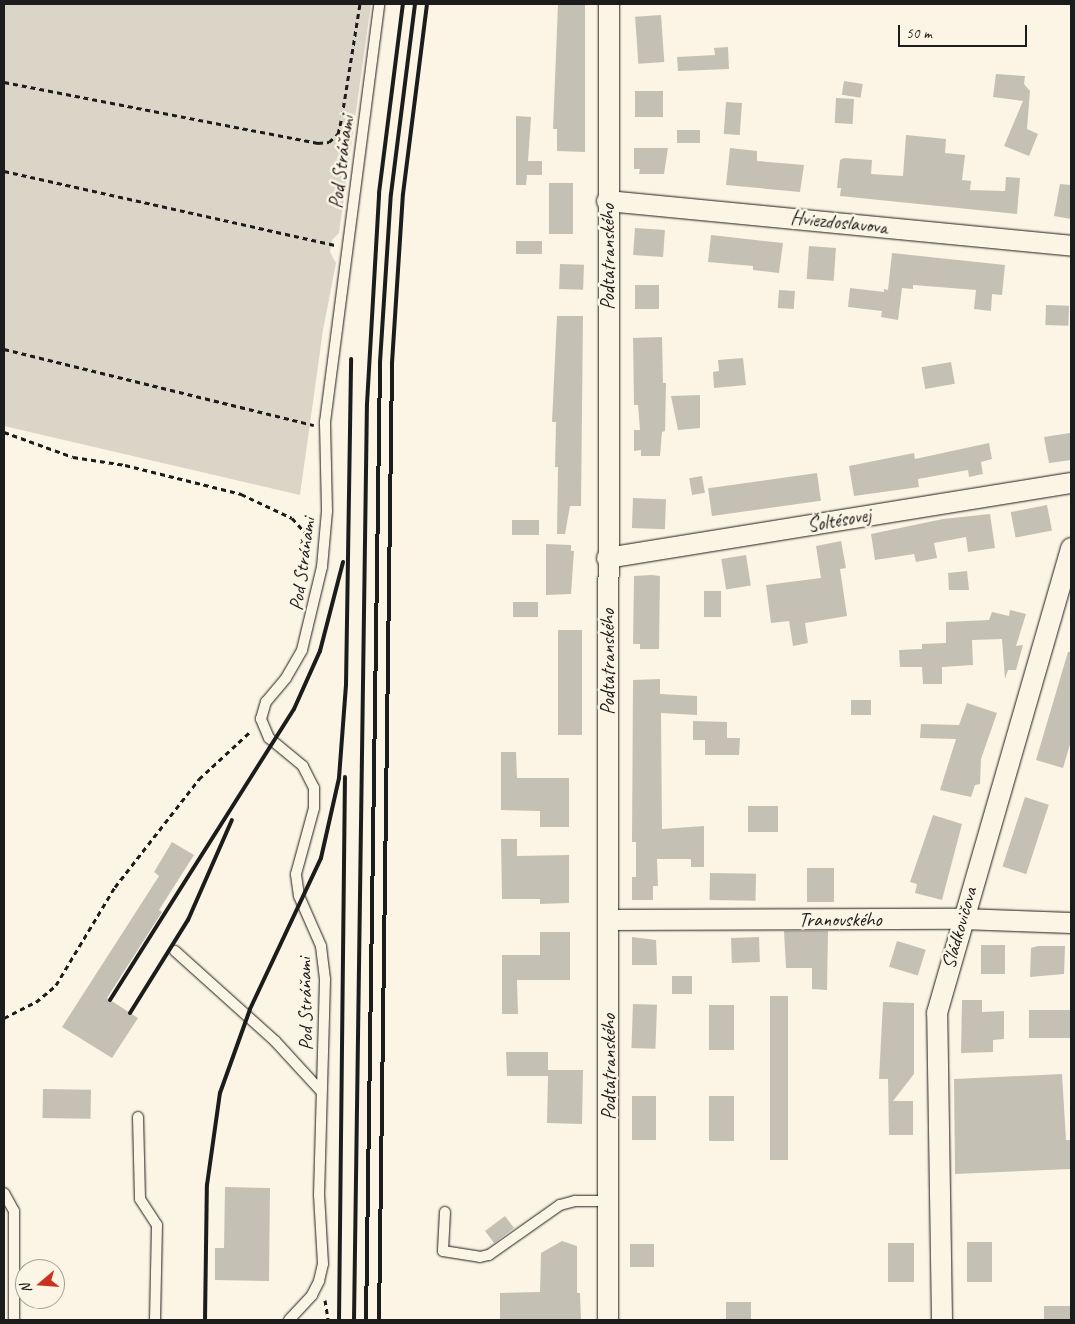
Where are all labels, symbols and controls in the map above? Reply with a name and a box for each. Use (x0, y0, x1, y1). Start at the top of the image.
scale bar (900, 15, 1029, 47)
text: 50 m (906, 24, 932, 43)
street label: Pod Stráňami (323, 114, 359, 210)
street label: Podtatranského (595, 204, 619, 310)
street label: Hviezdoslavova (789, 205, 889, 239)
street label: Šoltésovej (805, 503, 873, 537)
street label: Pod Stráňami (284, 516, 320, 612)
street label: Podtatranského (595, 609, 619, 715)
street label: Sládkovičova (936, 884, 982, 972)
street label: Tranovského (798, 907, 882, 931)
street label: Pod Stráňami (292, 957, 318, 1051)
street label: Podtatranského (596, 1014, 620, 1120)
north arrow (15, 1259, 65, 1309)
text: N (17, 1282, 36, 1295)

